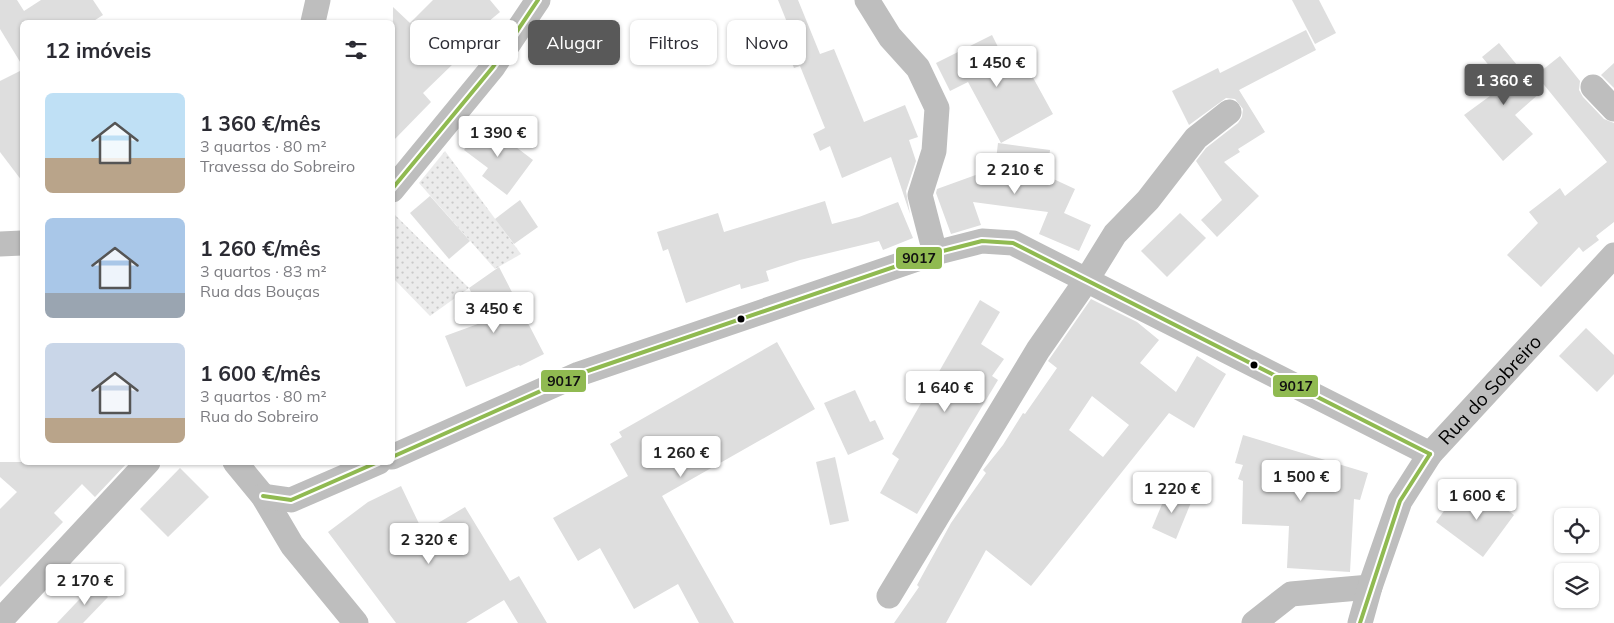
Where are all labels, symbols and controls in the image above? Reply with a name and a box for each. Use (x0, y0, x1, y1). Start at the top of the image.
chip: Comprar (410, 20, 518, 65)
chip: Alugar (528, 20, 620, 65)
chip: Filtros (630, 20, 717, 65)
chip: Novo (727, 20, 806, 65)
icon: filters (342, 36, 370, 64)
text: 12 imóveis (45, 37, 151, 63)
pin: 1 450 € (951, 46, 1043, 88)
text: 1 450 € (969, 52, 1025, 72)
pin: 1 360 € (1458, 64, 1550, 106)
text: 1 360 € (1476, 70, 1532, 90)
text: 1 360 €/mês (200, 110, 321, 136)
icon: home (85, 113, 145, 173)
pin: 1 390 € (452, 116, 544, 158)
text: 1 390 € (470, 122, 526, 142)
text: 3 quartos · 80 m² (200, 136, 327, 156)
pin: 2 210 € (969, 152, 1061, 195)
text: Travessa do Sobreiro (200, 156, 355, 176)
text: 2 210 € (987, 159, 1043, 179)
text: 1 260 €/mês (200, 235, 321, 261)
icon: home (85, 238, 145, 298)
line badge: 9017 (895, 246, 943, 270)
text: 9017 (902, 249, 936, 267)
text: 3 quartos · 83 m² (200, 261, 327, 281)
text: Rua das Bouças (200, 281, 320, 301)
pin: 3 450 € (448, 292, 540, 334)
text: 3 450 € (466, 298, 522, 318)
unlabelled marker (736, 314, 746, 324)
street label: Rua do Sobreiro (1433, 330, 1546, 449)
text: 1 600 €/mês (200, 360, 321, 386)
unlabelled marker (1249, 360, 1259, 370)
icon: home (85, 363, 145, 423)
line badge: 9017 (540, 369, 587, 393)
pin: 1 640 € (899, 370, 991, 413)
text: 9017 (547, 372, 581, 390)
line badge: 9017 (1272, 374, 1319, 398)
text: 1 640 € (917, 377, 973, 397)
text: 9017 (1279, 377, 1313, 395)
text: 3 quartos · 80 m² (200, 386, 327, 406)
text: Rua do Sobreiro (200, 406, 319, 426)
pin: 1 260 € (635, 436, 727, 478)
text: 1 260 € (653, 442, 709, 462)
pin: 1 500 € (1255, 460, 1347, 502)
text: 1 500 € (1273, 466, 1329, 486)
pin: 1 220 € (1126, 472, 1218, 514)
text: 1 220 € (1144, 478, 1200, 498)
pin: 1 600 € (1431, 478, 1523, 521)
text: 1 600 € (1449, 485, 1505, 505)
map controls (1554, 508, 1599, 608)
button: locate (1554, 508, 1599, 553)
pin: 2 320 € (383, 522, 475, 565)
text: 2 320 € (401, 529, 457, 549)
button: layers (1554, 563, 1599, 608)
pin: 2 170 € (39, 564, 131, 606)
text: 2 170 € (57, 570, 113, 590)

